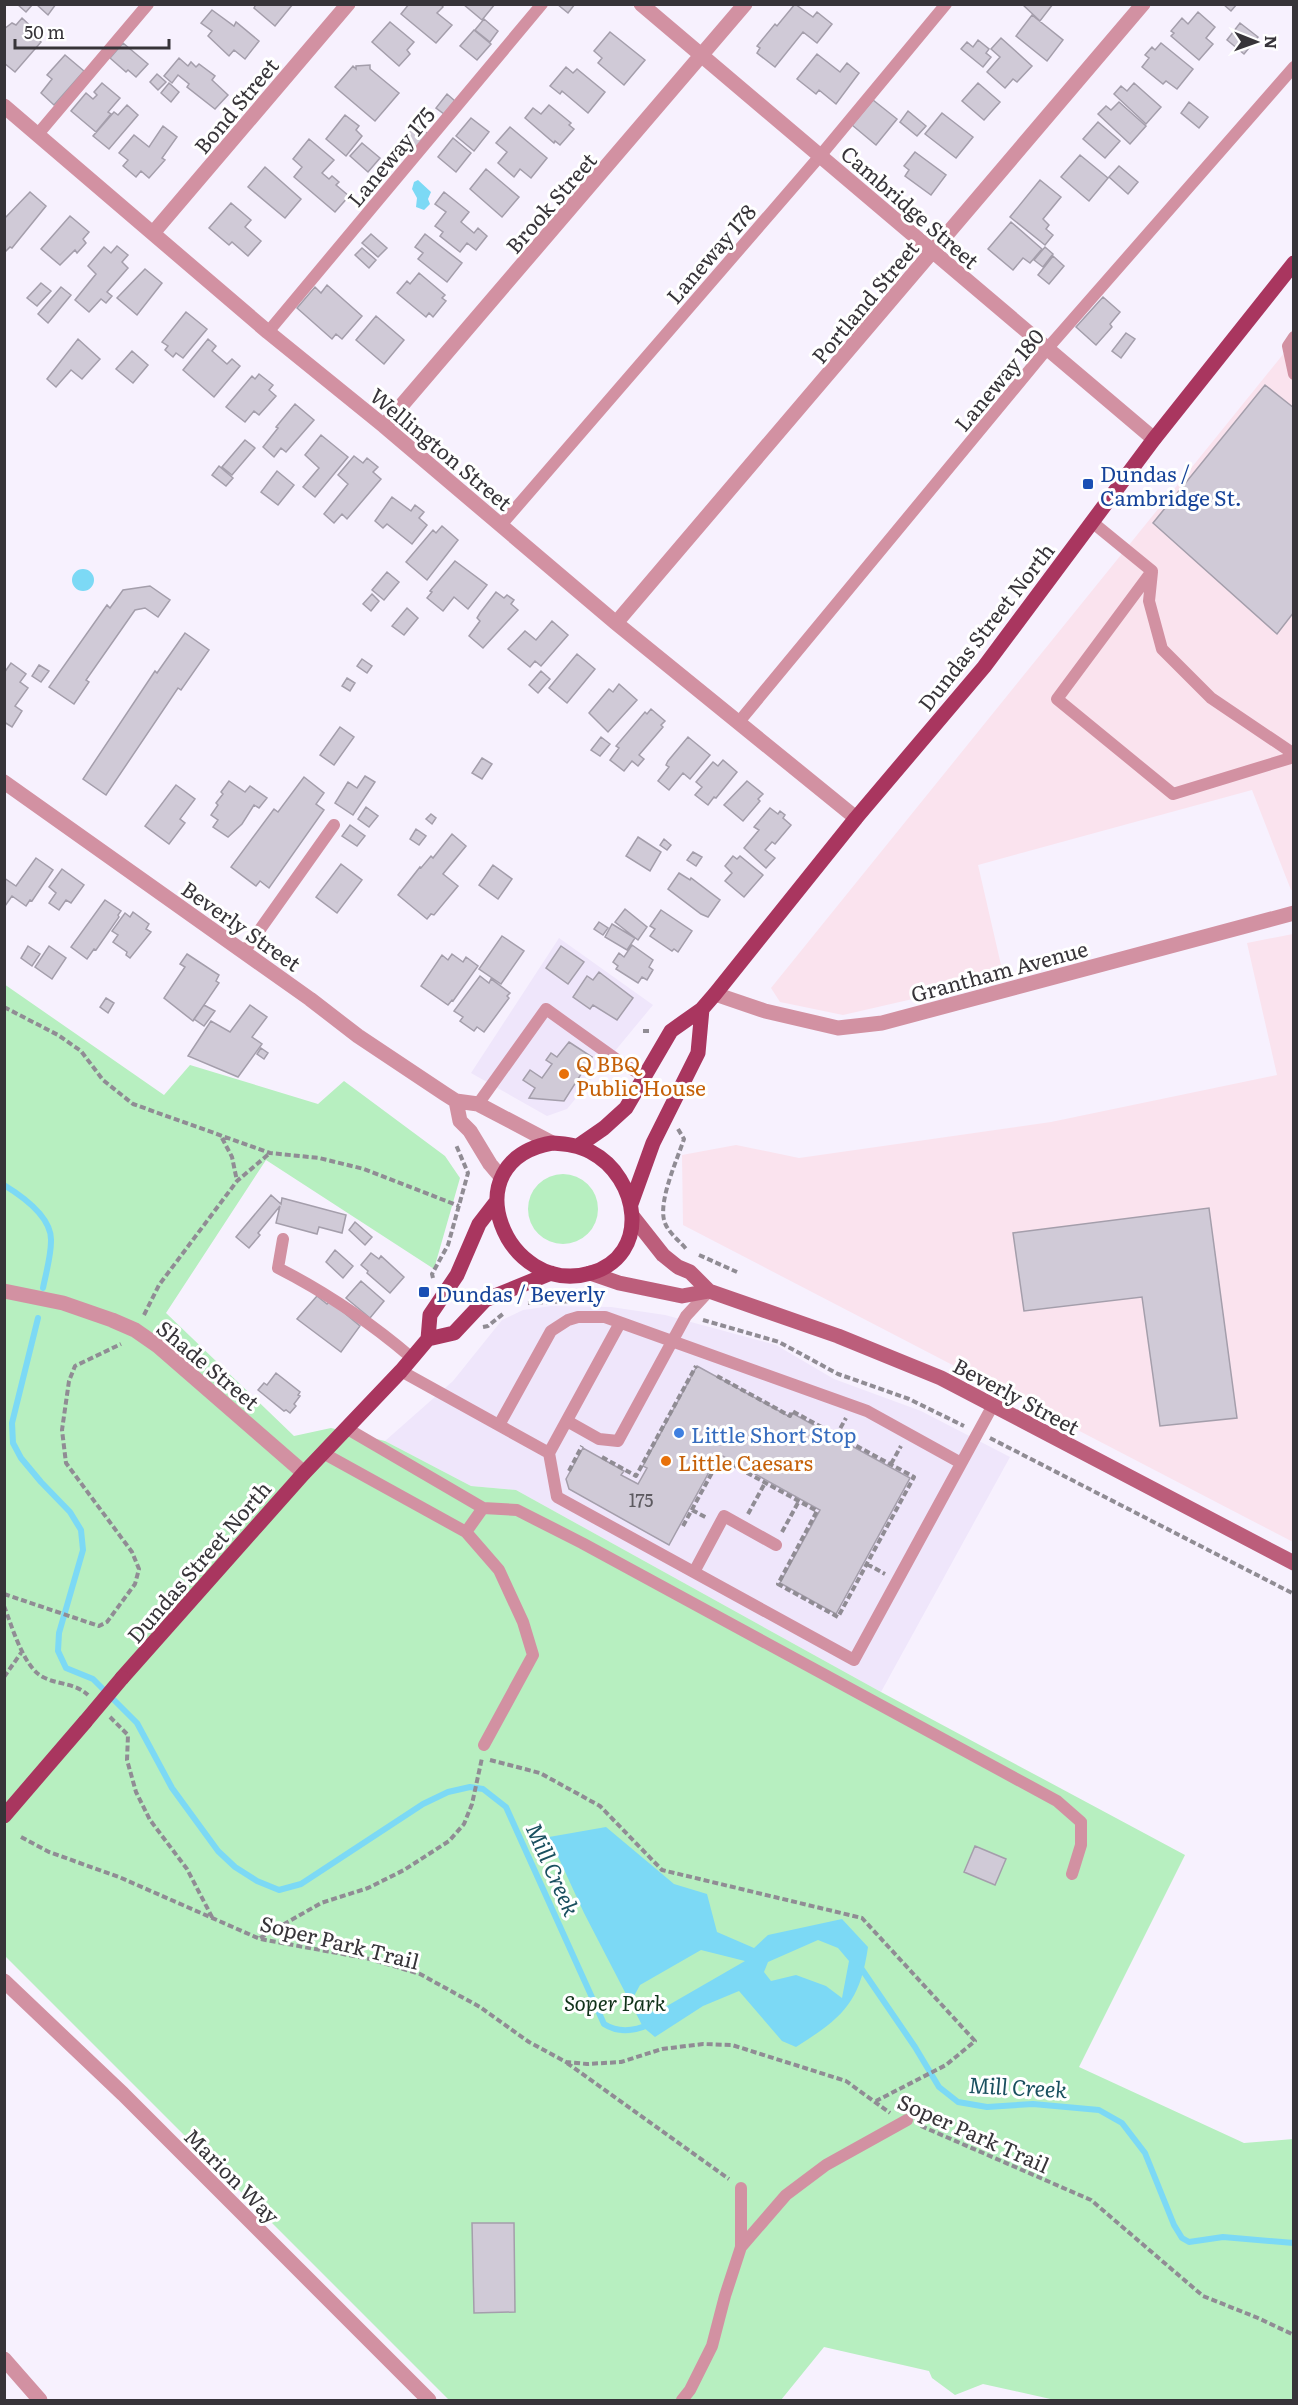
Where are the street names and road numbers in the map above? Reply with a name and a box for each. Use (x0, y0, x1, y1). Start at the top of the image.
street label: Bond Street (186, 50, 285, 160)
street label: Laneway 175 (339, 99, 441, 213)
street label: Cambridge Street (835, 137, 987, 275)
street label: Brook Street (497, 144, 603, 259)
street label: Laneway 178 (658, 196, 762, 310)
street label: Portland Street (803, 232, 925, 369)
street label: Laneway 180 (946, 321, 1050, 437)
street label: Wellington Street (364, 379, 520, 517)
street label: Dundas Street North (909, 535, 1061, 717)
street label: Beverly Street (176, 872, 308, 978)
street label: Grantham Avenue (907, 931, 1091, 1009)
street label: Shade Street (151, 1312, 267, 1417)
street label: Beverly Street (948, 1349, 1086, 1442)
street label: Dundas Street North (119, 1473, 277, 1649)
street label: Soper Park Trail (257, 1906, 423, 1976)
street label: Soper Park Trail (893, 2085, 1055, 2179)
street label: Marion Way (178, 2120, 288, 2230)

